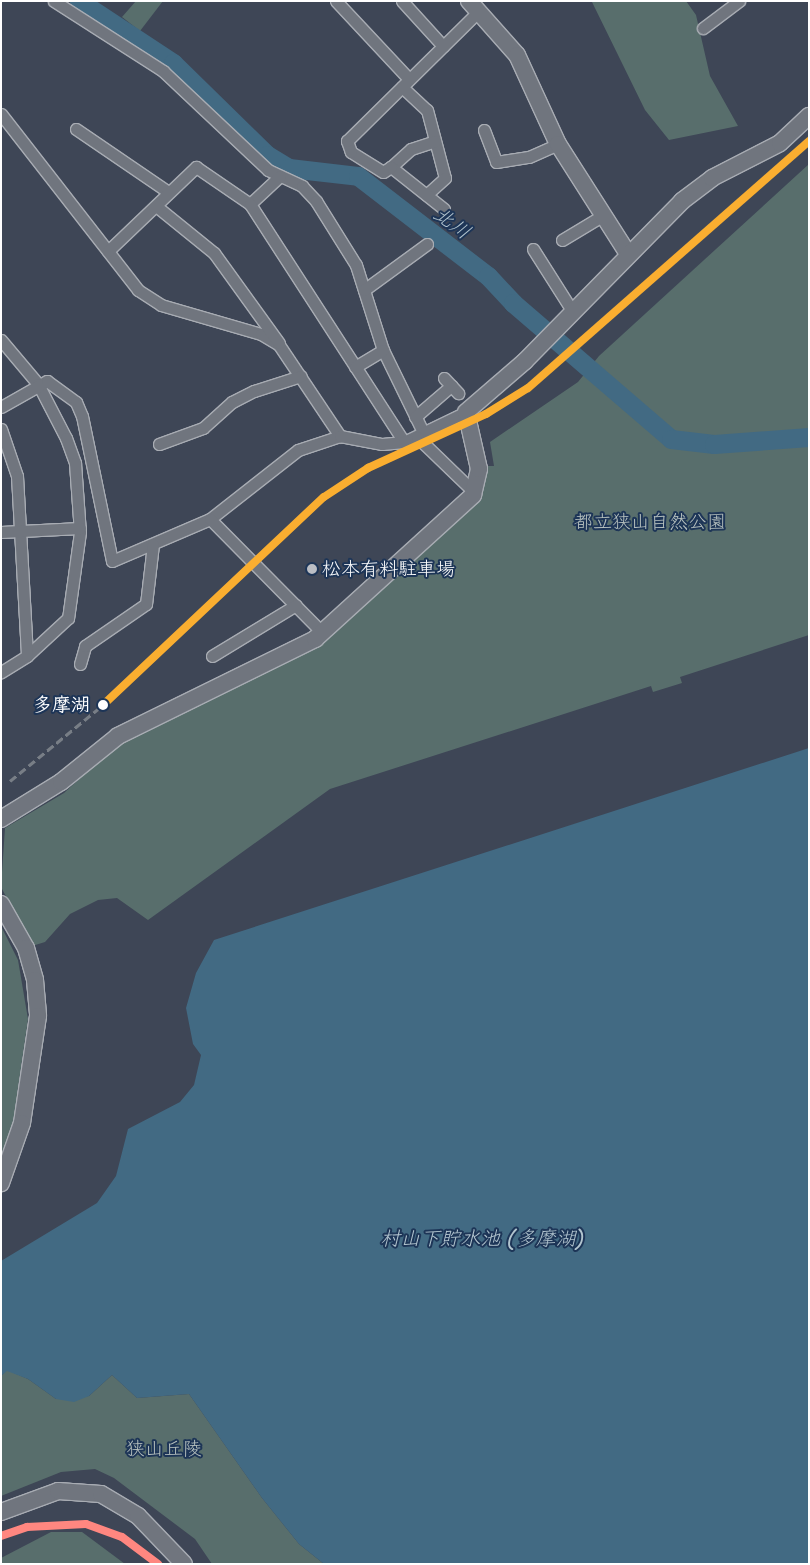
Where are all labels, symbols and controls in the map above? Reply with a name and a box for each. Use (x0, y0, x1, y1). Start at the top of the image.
water label: 北川 (429, 202, 475, 244)
park label: 都立狭山自然公園 (574, 511, 726, 533)
place label: 松本有料駐車場 (322, 558, 455, 580)
marker: 松本有料駐車場 (306, 563, 318, 575)
place label: 多摩湖 (33, 694, 90, 716)
marker: 多摩湖 (94, 696, 112, 714)
water label: 村山下貯水池 (多摩湖) (380, 1226, 584, 1250)
park label: 狭山丘陵 (126, 1438, 202, 1460)

